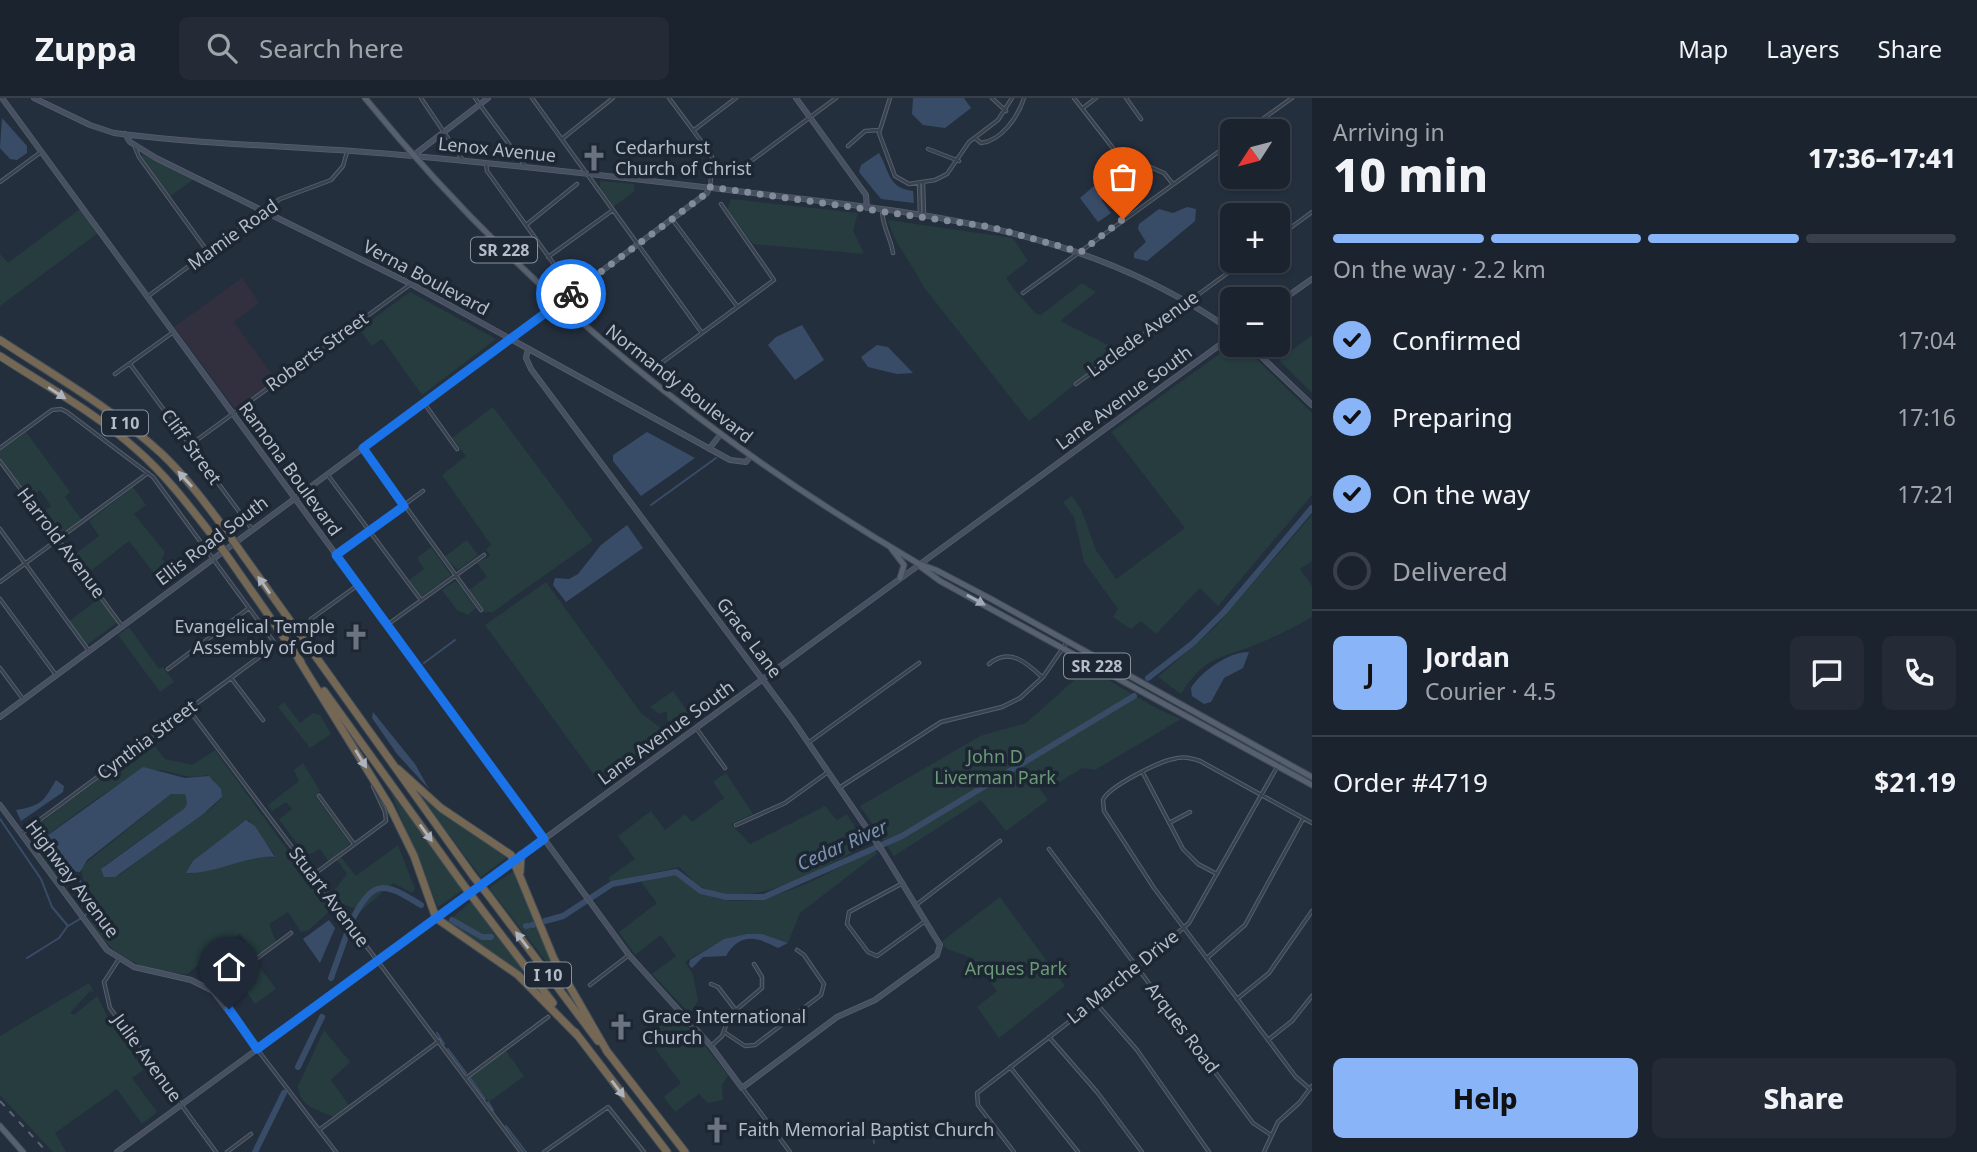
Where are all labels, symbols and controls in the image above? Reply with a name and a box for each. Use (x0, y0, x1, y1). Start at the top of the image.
search box (179, 17, 669, 80)
text: Zuppa (35, 26, 137, 71)
icon: search (203, 29, 241, 67)
text: Search here (259, 30, 404, 66)
text: Map (1678, 32, 1728, 65)
text: Layers (1766, 32, 1840, 65)
text: Share (1878, 32, 1942, 65)
text: Arriving in (1333, 116, 1445, 148)
north arrow (1220, 119, 1290, 189)
map controls (1220, 119, 1290, 357)
street label: Lenox Avenue (437, 131, 557, 167)
place label: Cedarhurst Church of Christ (615, 135, 752, 180)
text: 17:36–17:41 (1808, 140, 1956, 176)
church icon: Cedarhurst Church of Christ (579, 143, 609, 173)
text: 10 min (1333, 143, 1488, 205)
pin (1093, 147, 1153, 219)
icon: bag (1104, 158, 1142, 196)
street label: Mamie Road (182, 193, 282, 275)
button: + (1220, 203, 1290, 273)
street label: Verna Boulevard (359, 234, 494, 320)
road number: SR 228 (471, 238, 537, 262)
text: On the way · 2.2 km (1333, 253, 1546, 285)
courier (536, 259, 606, 329)
icon: bike (552, 275, 590, 313)
street label: Laclede Avenue (1082, 285, 1203, 382)
button: − (1220, 287, 1290, 357)
street label: Roberts Street (260, 306, 373, 396)
street label: Normandy Boulevard (601, 318, 758, 448)
icon: check (1333, 321, 1371, 359)
text: Confirmed (1392, 322, 1522, 358)
text: 17:04 (1897, 324, 1956, 356)
street label: Lane Avenue South (1050, 340, 1196, 455)
one-way arrow (48, 386, 67, 399)
street label: Ramona Boulevard (234, 396, 348, 540)
icon: check (1333, 398, 1371, 436)
text: Preparing (1392, 399, 1513, 435)
text: 17:16 (1897, 401, 1956, 433)
street label: Cliff Street (156, 404, 228, 489)
road number: I 10 (102, 410, 148, 436)
one-way arrow (178, 470, 193, 487)
icon: check (1333, 475, 1371, 513)
text: On the way (1392, 476, 1530, 512)
text: 17:21 (1897, 478, 1956, 510)
street label: Harrold Avenue (12, 482, 111, 603)
street label: Ellis Road South (150, 490, 272, 590)
text: Delivered (1392, 553, 1508, 589)
one-way arrow (257, 576, 271, 594)
street label: Grace Lane (712, 592, 788, 682)
one-way arrow (967, 594, 987, 606)
place label: Evangelical Temple Assembly of God (174, 614, 335, 659)
church icon: Evangelical Temple Assembly of God (341, 622, 371, 652)
button: chat (1790, 636, 1864, 710)
button: phone (1882, 636, 1956, 710)
text: Jordan (1425, 639, 1510, 675)
road number: SR 228 (1064, 653, 1130, 678)
text: J (1366, 655, 1374, 691)
street label: Lane Avenue South (592, 675, 738, 790)
text: Courier · 4.5 (1425, 675, 1556, 707)
street label: Cynthia Street (92, 694, 202, 785)
park label: John D Liverman Park (934, 744, 1056, 789)
one-way arrow (355, 750, 367, 769)
text: Order #4719 (1333, 764, 1488, 800)
text: $21.19 (1874, 764, 1956, 800)
water label: Cedar River (793, 813, 893, 877)
street label: Highway Avenue (21, 815, 125, 942)
one-way arrow (419, 824, 433, 842)
street label: Stuart Avenue (284, 841, 375, 951)
street label: La Marche Drive (1062, 924, 1183, 1029)
one-way arrow (515, 932, 530, 950)
pin (199, 937, 259, 1009)
icon: home (210, 948, 248, 986)
park label: Arques Park (965, 956, 1068, 980)
road number: I 10 (525, 962, 571, 988)
street label: Arques Road (1141, 977, 1225, 1078)
place label: Grace International Church (642, 1004, 806, 1049)
street label: Julie Avenue (107, 1007, 188, 1106)
church icon: Grace International Church (606, 1012, 636, 1042)
button: Help (1333, 1058, 1638, 1138)
button: Share (1652, 1058, 1956, 1138)
one-way arrow (611, 1080, 625, 1098)
church icon: Faith Memorial Baptist Church (702, 1115, 732, 1145)
place label: Faith Memorial Baptist Church (738, 1117, 994, 1141)

